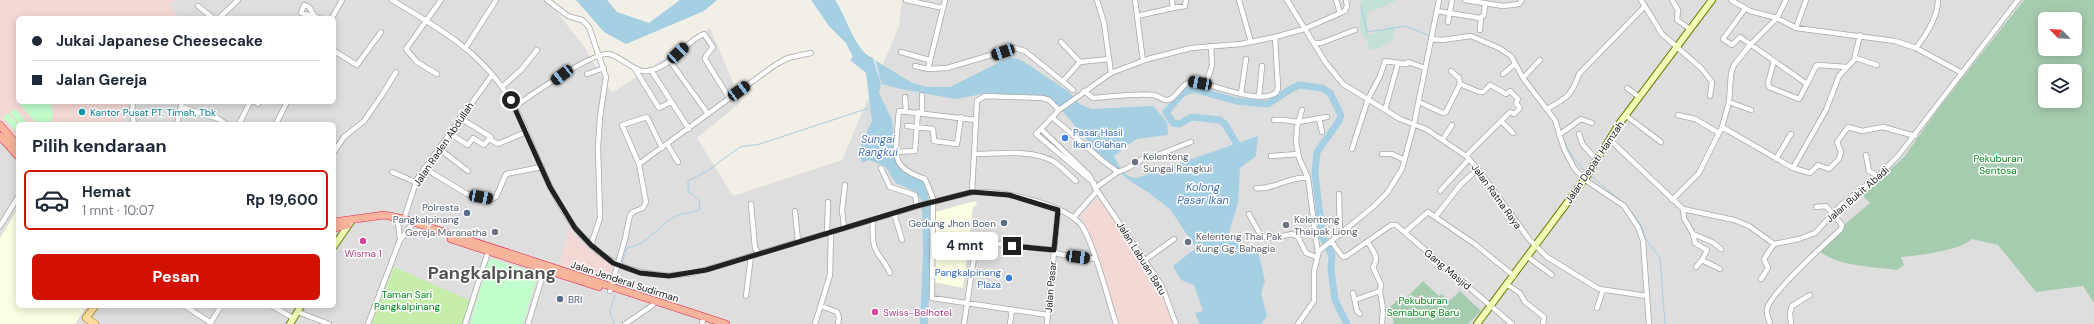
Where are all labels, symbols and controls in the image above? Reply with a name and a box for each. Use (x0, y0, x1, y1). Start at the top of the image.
north arrow (2038, 12, 2082, 56)
map controls (2038, 12, 2082, 108)
text: Jukai Japanese Cheesecake (56, 31, 263, 51)
car (665, 40, 691, 66)
car (990, 42, 1016, 62)
car (549, 63, 575, 87)
button: layers (2038, 64, 2082, 108)
text: Jalan Gereja (56, 70, 147, 90)
car (1187, 75, 1213, 91)
car (726, 79, 752, 103)
route start (502, 91, 520, 109)
street label: Jalan Raden Abdullah (410, 100, 477, 189)
place label: Kantor Pusat PT. Timah, Tbk (90, 106, 216, 119)
marker: Kantor Pusat PT. Timah, Tbk (77, 107, 87, 117)
street label: Jalan Depati Hamzah (1562, 118, 1627, 206)
place label: Pasar Hasil Ikan Olahan (1073, 126, 1127, 151)
water label: Sungai Rangkui (858, 132, 898, 159)
marker: Pasar Hasil Ikan Olahan (1060, 133, 1070, 143)
text: Pilih kendaraan (32, 134, 167, 158)
place label: Kelenteng Sungai Rangkui (1143, 150, 1212, 175)
park label: Pekuburan Sentosa (1974, 152, 2023, 177)
marker: Kelenteng Sungai Rangkui (1130, 157, 1140, 167)
street label: Jalan Ratna Raya (1469, 161, 1525, 231)
street label: Jalan Bukit Abadi (1823, 163, 1892, 225)
water label: Kolong Pasar Ikan (1177, 180, 1229, 207)
icon: car (34, 182, 70, 218)
text: Hemat (82, 182, 131, 202)
car (468, 189, 494, 205)
text: Rp 19,600 (246, 190, 318, 210)
place label: Polresta Pangkalpinang (393, 201, 459, 226)
text: 1 mnt · 10:07 (82, 202, 154, 219)
marker: Polresta Pangkalpinang (462, 208, 472, 218)
place label: Kelenteng Thaipak Liong (1294, 213, 1358, 238)
place label: Gedung Jhon Boen (908, 217, 996, 230)
marker: Gedung Jhon Boen (999, 218, 1009, 228)
street label: Jalan Labuan Batu (1114, 219, 1169, 298)
marker: Kelenteng Thaipak Liong (1281, 220, 1291, 230)
place label: Gereja Maranatha (405, 226, 487, 239)
marker: Gereja Maranatha (490, 227, 500, 237)
place label: Kelenteng Thai Pak Kung Gg. Bahagia (1196, 230, 1282, 255)
callout: 4 mnt (932, 232, 998, 260)
marker: Wisma 1 (358, 236, 368, 246)
text: 4 mnt (946, 237, 984, 254)
route end (1003, 237, 1021, 255)
marker: Kelenteng Thai Pak Kung Gg. Bahagia (1183, 237, 1193, 247)
street label: Gang Masjid (1422, 246, 1474, 293)
place label: Wisma 1 (344, 247, 382, 260)
car (1065, 249, 1091, 265)
button: Pesan (32, 254, 320, 300)
street label: Jalan Jenderal Sudirman (569, 258, 681, 305)
street label: Jalan Pasar (1042, 260, 1059, 313)
district label: Pangkalpinang (428, 261, 556, 285)
place label: Pangkalpinang Plaza (935, 266, 1001, 291)
marker: Pangkalpinang Plaza (1004, 273, 1014, 283)
park label: Taman Sari Pangkalpinang (374, 288, 440, 313)
place label: BRI (568, 293, 582, 306)
marker: BRI (555, 294, 565, 304)
park label: Pekuburan Semabung Baru (1387, 294, 1460, 319)
place label: Swiss-Belhotel (883, 306, 951, 319)
marker: Swiss-Belhotel (870, 307, 880, 317)

